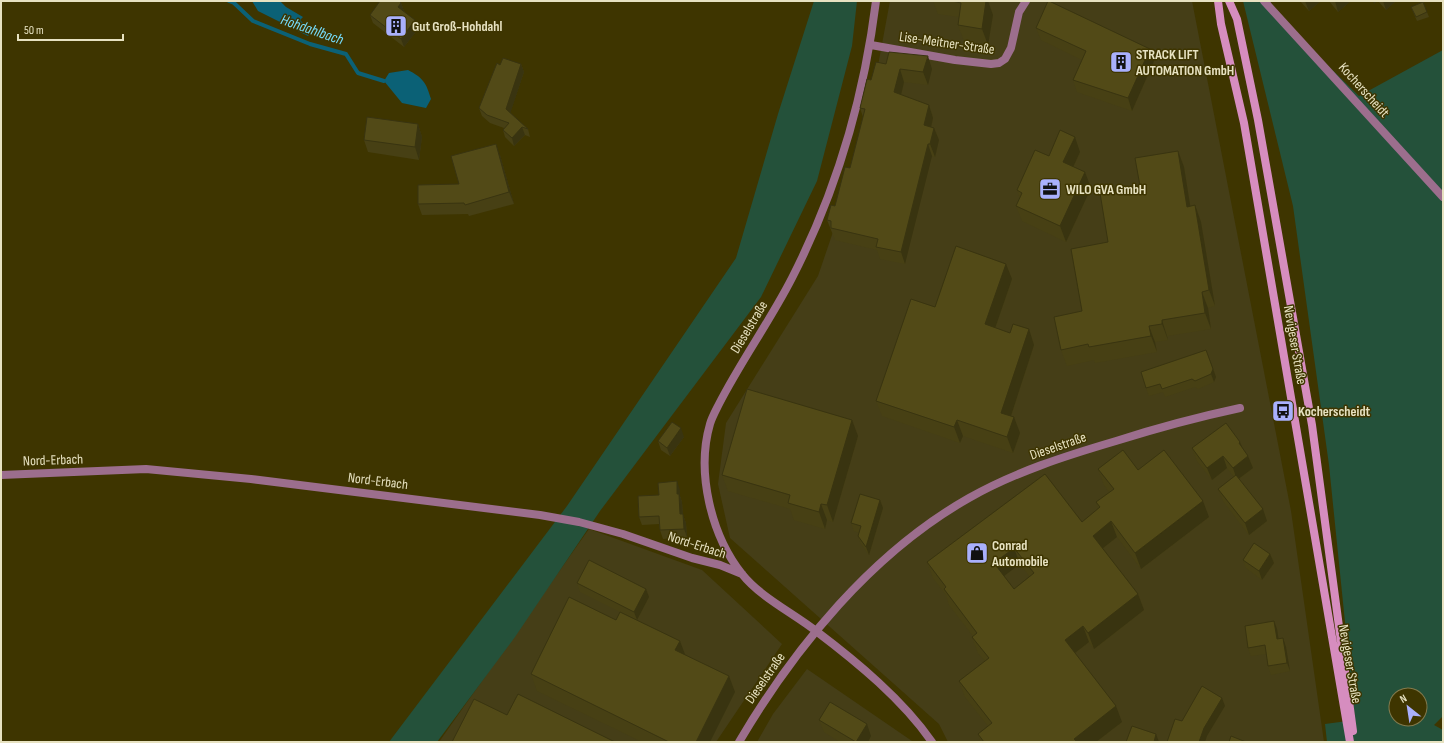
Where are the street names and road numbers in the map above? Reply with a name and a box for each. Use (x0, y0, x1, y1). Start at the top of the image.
street label: Lise-Meitner-Straße (898, 28, 996, 58)
street label: Kocherscheidt (1335, 59, 1393, 121)
street label: Dieselstraße (727, 298, 771, 356)
street label: Nevigeser Straße (1280, 304, 1310, 386)
street label: Dieselstraße (1028, 428, 1088, 464)
street label: Nord-Erbach (23, 450, 83, 470)
street label: Nord-Erbach (347, 469, 409, 493)
street label: Nord-Erbach (666, 528, 728, 562)
street label: Nevigeser Straße (1335, 623, 1365, 705)
street label: Dieselstraße (741, 649, 789, 707)

